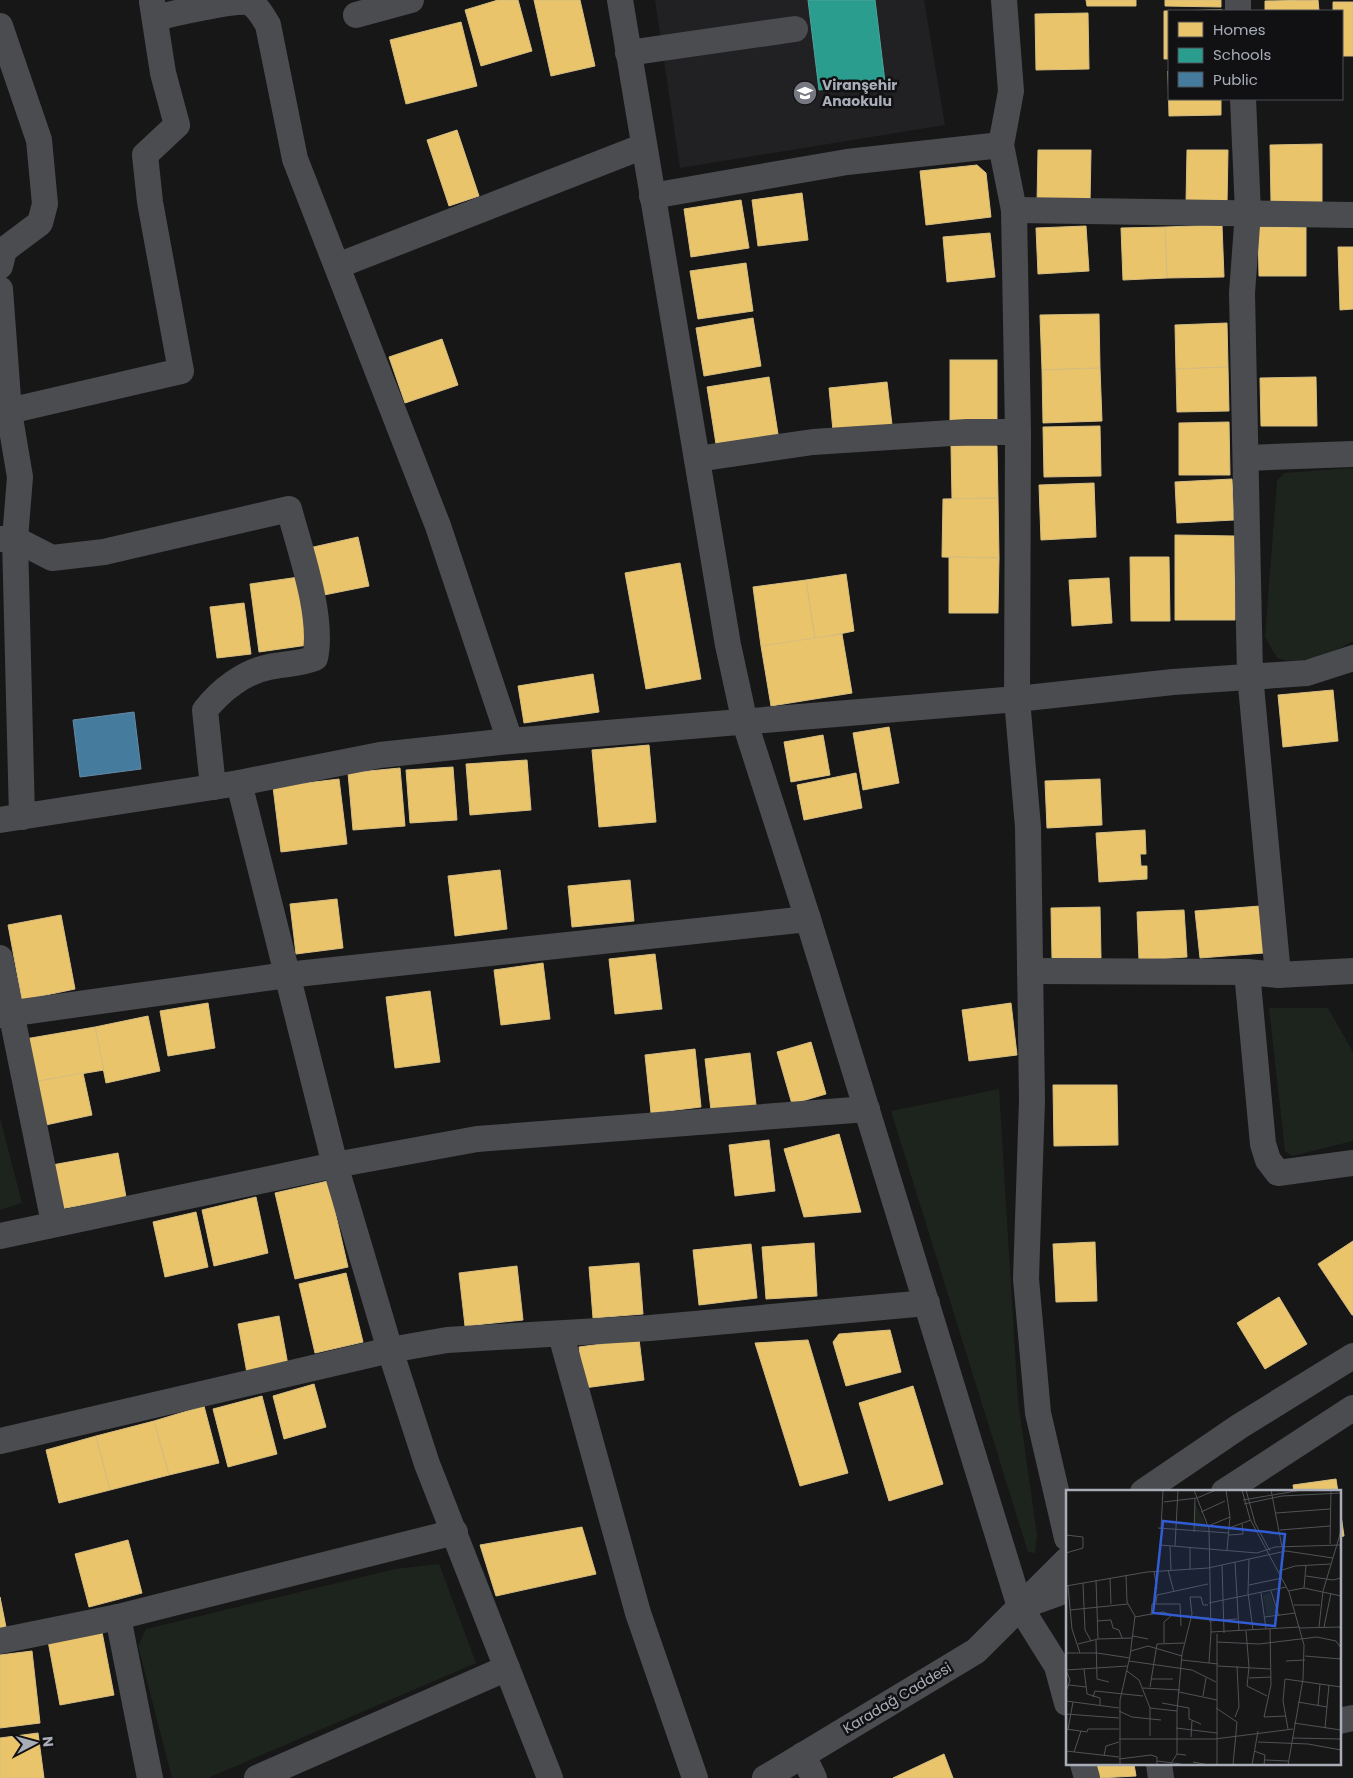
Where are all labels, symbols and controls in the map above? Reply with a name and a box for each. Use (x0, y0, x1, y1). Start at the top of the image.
legend (1168, 10, 1343, 100)
text: Homes (1213, 19, 1266, 40)
text: Schools (1213, 44, 1271, 65)
text: Public (1213, 69, 1258, 90)
place label: Viranşehir Anaokulu (822, 75, 897, 111)
school or university icon: Viranşehir Anaokulu (792, 80, 818, 106)
inset map (1066, 1490, 1340, 1766)
street label: Karadağ Caddesi (839, 1658, 955, 1738)
north arrow (10, 1718, 60, 1768)
text: N (37, 1735, 58, 1748)

